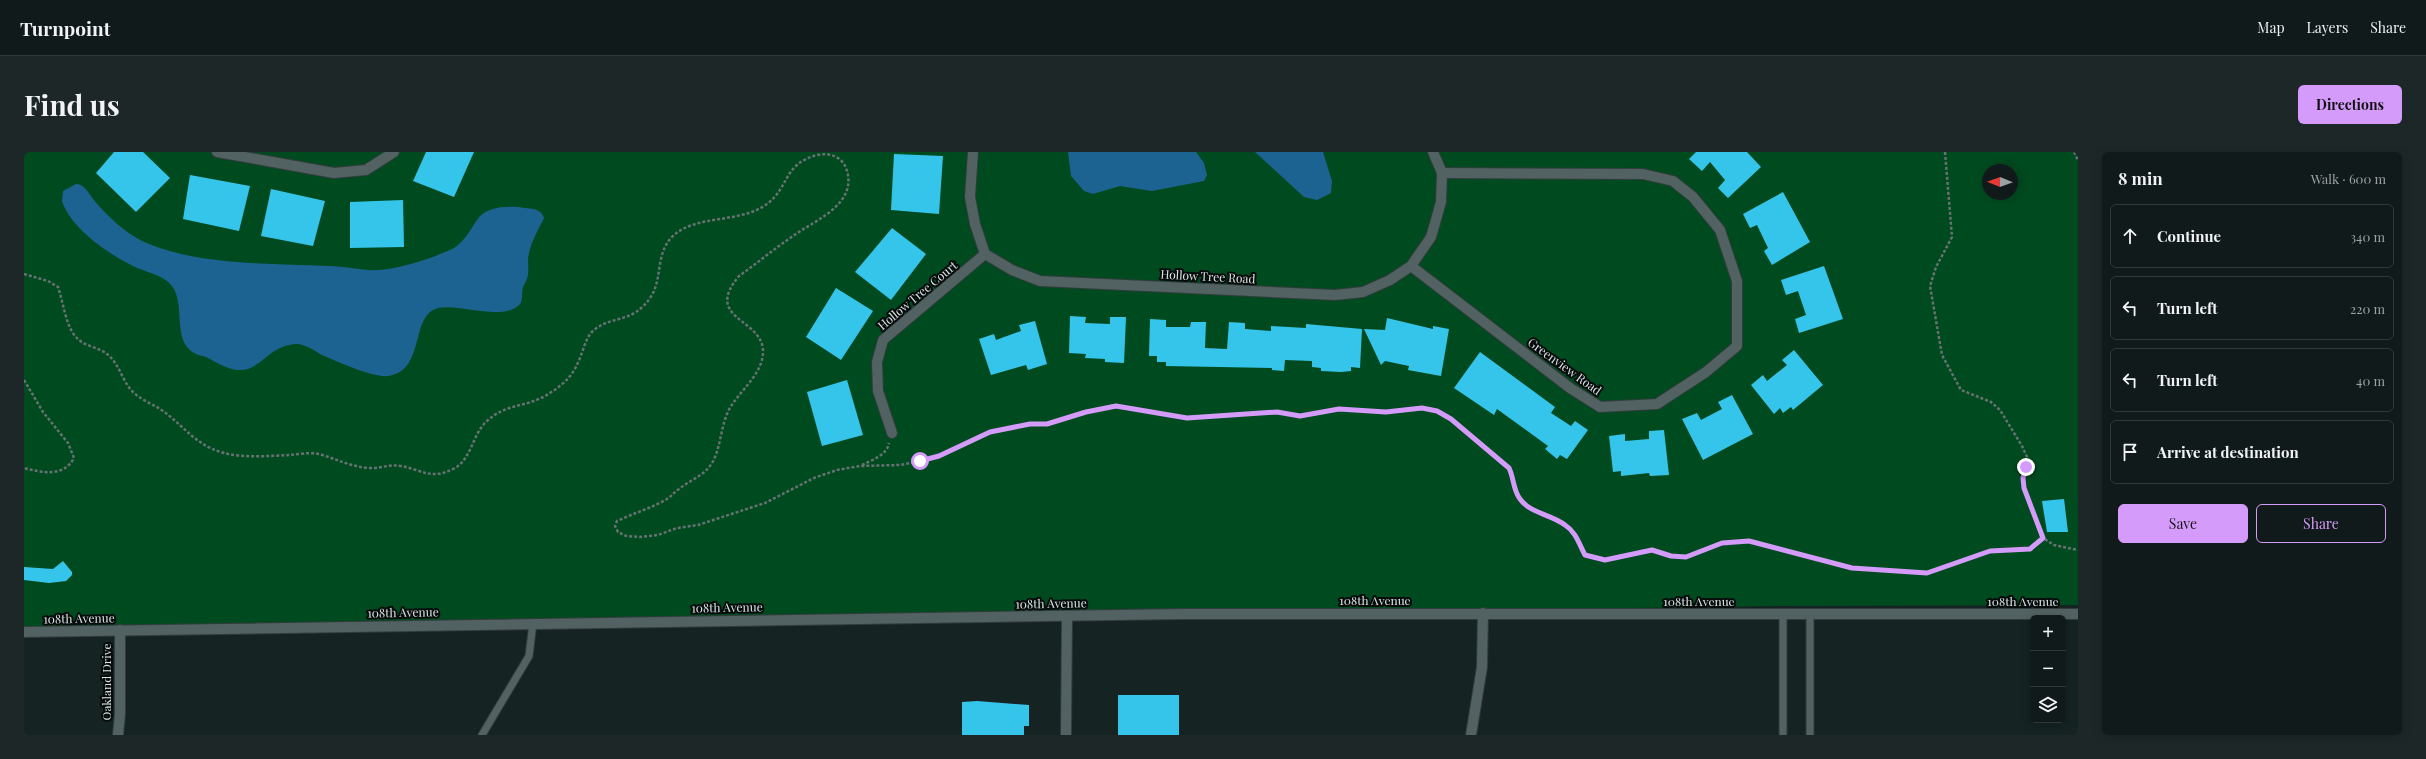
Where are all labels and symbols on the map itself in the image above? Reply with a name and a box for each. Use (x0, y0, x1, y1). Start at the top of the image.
north arrow (1982, 164, 2018, 200)
street label: Hollow Tree Court (874, 256, 961, 333)
street label: Hollow Tree Road (1160, 266, 1256, 286)
street label: Greenview Road (1525, 334, 1605, 398)
route start (911, 452, 929, 470)
route end (2017, 458, 2035, 476)
street label: 108th Avenue (1339, 592, 1411, 608)
street label: 108th Avenue (1663, 593, 1735, 609)
street label: 108th Avenue (1987, 593, 2059, 609)
street label: 108th Avenue (1015, 594, 1087, 612)
street label: 108th Avenue (691, 598, 763, 616)
street label: 108th Avenue (367, 603, 439, 621)
street label: 108th Avenue (43, 609, 115, 627)
street label: Oakland Drive (98, 643, 114, 721)

